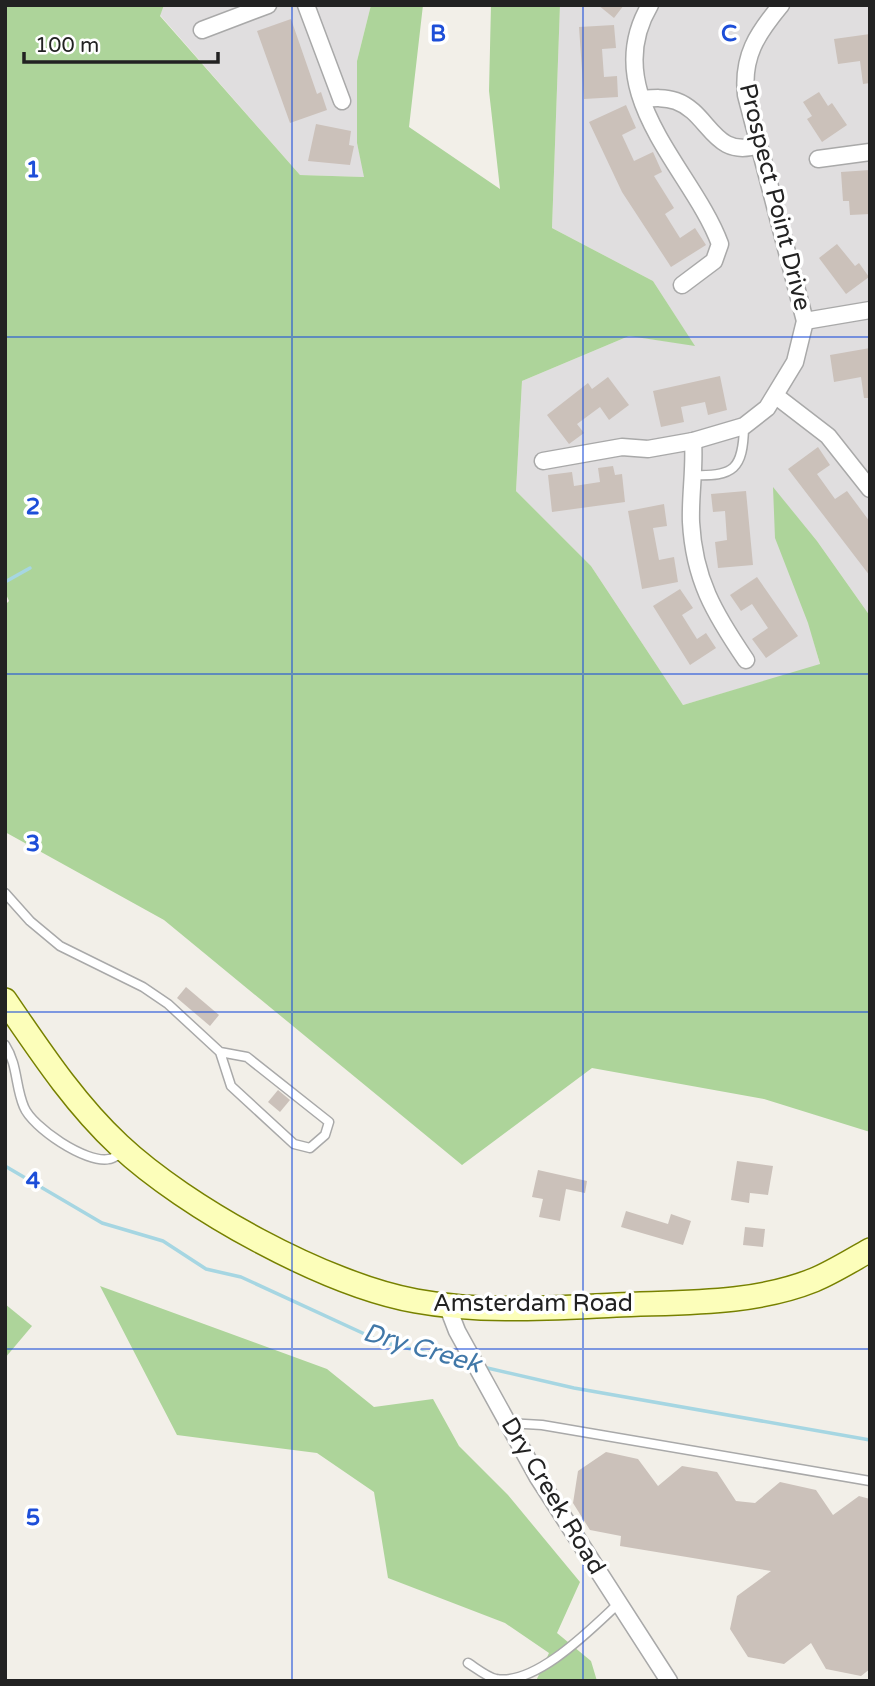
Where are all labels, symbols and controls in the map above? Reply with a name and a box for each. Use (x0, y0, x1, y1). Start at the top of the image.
text: B (430, 20, 446, 48)
text: C (721, 20, 737, 48)
scale bar (24, 21, 219, 65)
text: 100 m (35, 33, 99, 58)
street label: Prospect Point Drive (733, 80, 817, 314)
text: 1 (26, 156, 40, 184)
text: 2 (26, 493, 40, 521)
text: 3 (26, 830, 40, 858)
text: 4 (26, 1167, 41, 1195)
street label: Amsterdam Road (433, 1289, 633, 1318)
water label: Dry Creek (360, 1316, 486, 1380)
street label: Dry Creek Road (495, 1412, 611, 1580)
text: 5 (26, 1504, 40, 1532)

